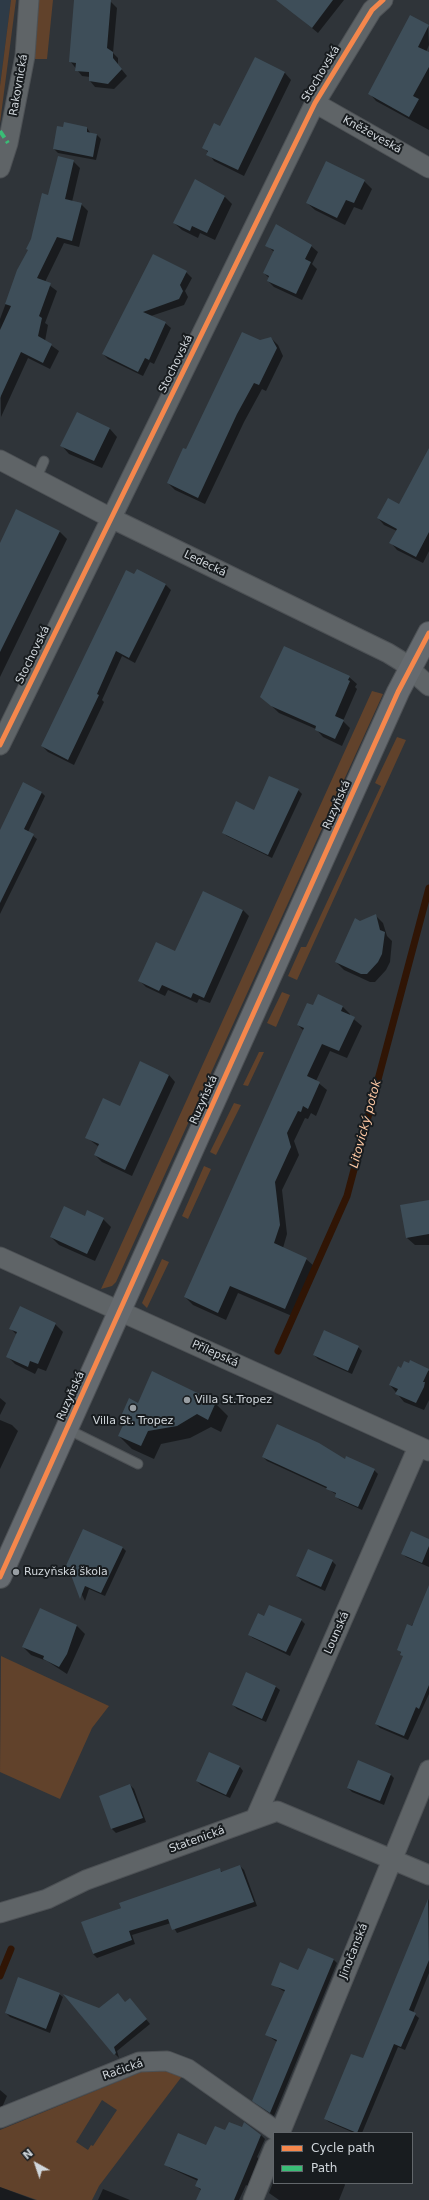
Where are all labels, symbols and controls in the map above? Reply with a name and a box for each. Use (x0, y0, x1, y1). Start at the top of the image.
street label: Stochovská (299, 44, 343, 104)
street label: Rakovnická (7, 53, 31, 117)
street label: Kněževeská (340, 113, 404, 157)
street label: Stochovská (156, 333, 196, 395)
street label: Ledecká (182, 548, 228, 580)
street label: Stochovská (13, 624, 53, 686)
street label: Ruzyňská (320, 779, 354, 831)
street label: Ruzyňská (187, 1074, 221, 1126)
water label: Litovický potok (347, 1078, 385, 1170)
street label: Přílepská (190, 1338, 240, 1370)
street label: Ruzyňská (54, 1370, 88, 1422)
place label: Villa St.Tropez (195, 1393, 272, 1407)
marker: Villa St.Tropez (182, 1395, 192, 1405)
marker: Villa St. Tropez (128, 1403, 138, 1413)
place label: Villa St. Tropez (93, 1414, 173, 1428)
place label: Ruzyňská škola (24, 1565, 108, 1579)
marker: Ruzyňská škola (11, 1567, 21, 1577)
street label: Lounská (322, 1610, 352, 1656)
street label: Statenická (167, 1824, 227, 1856)
street label: Jinočanská (337, 1921, 371, 1981)
street label: Račická (101, 2057, 145, 2083)
legend (273, 2132, 413, 2184)
text: Cycle path (311, 2141, 375, 2155)
north arrow (16, 2144, 56, 2184)
text: N (20, 2146, 36, 2162)
text: Path (311, 2161, 337, 2175)

